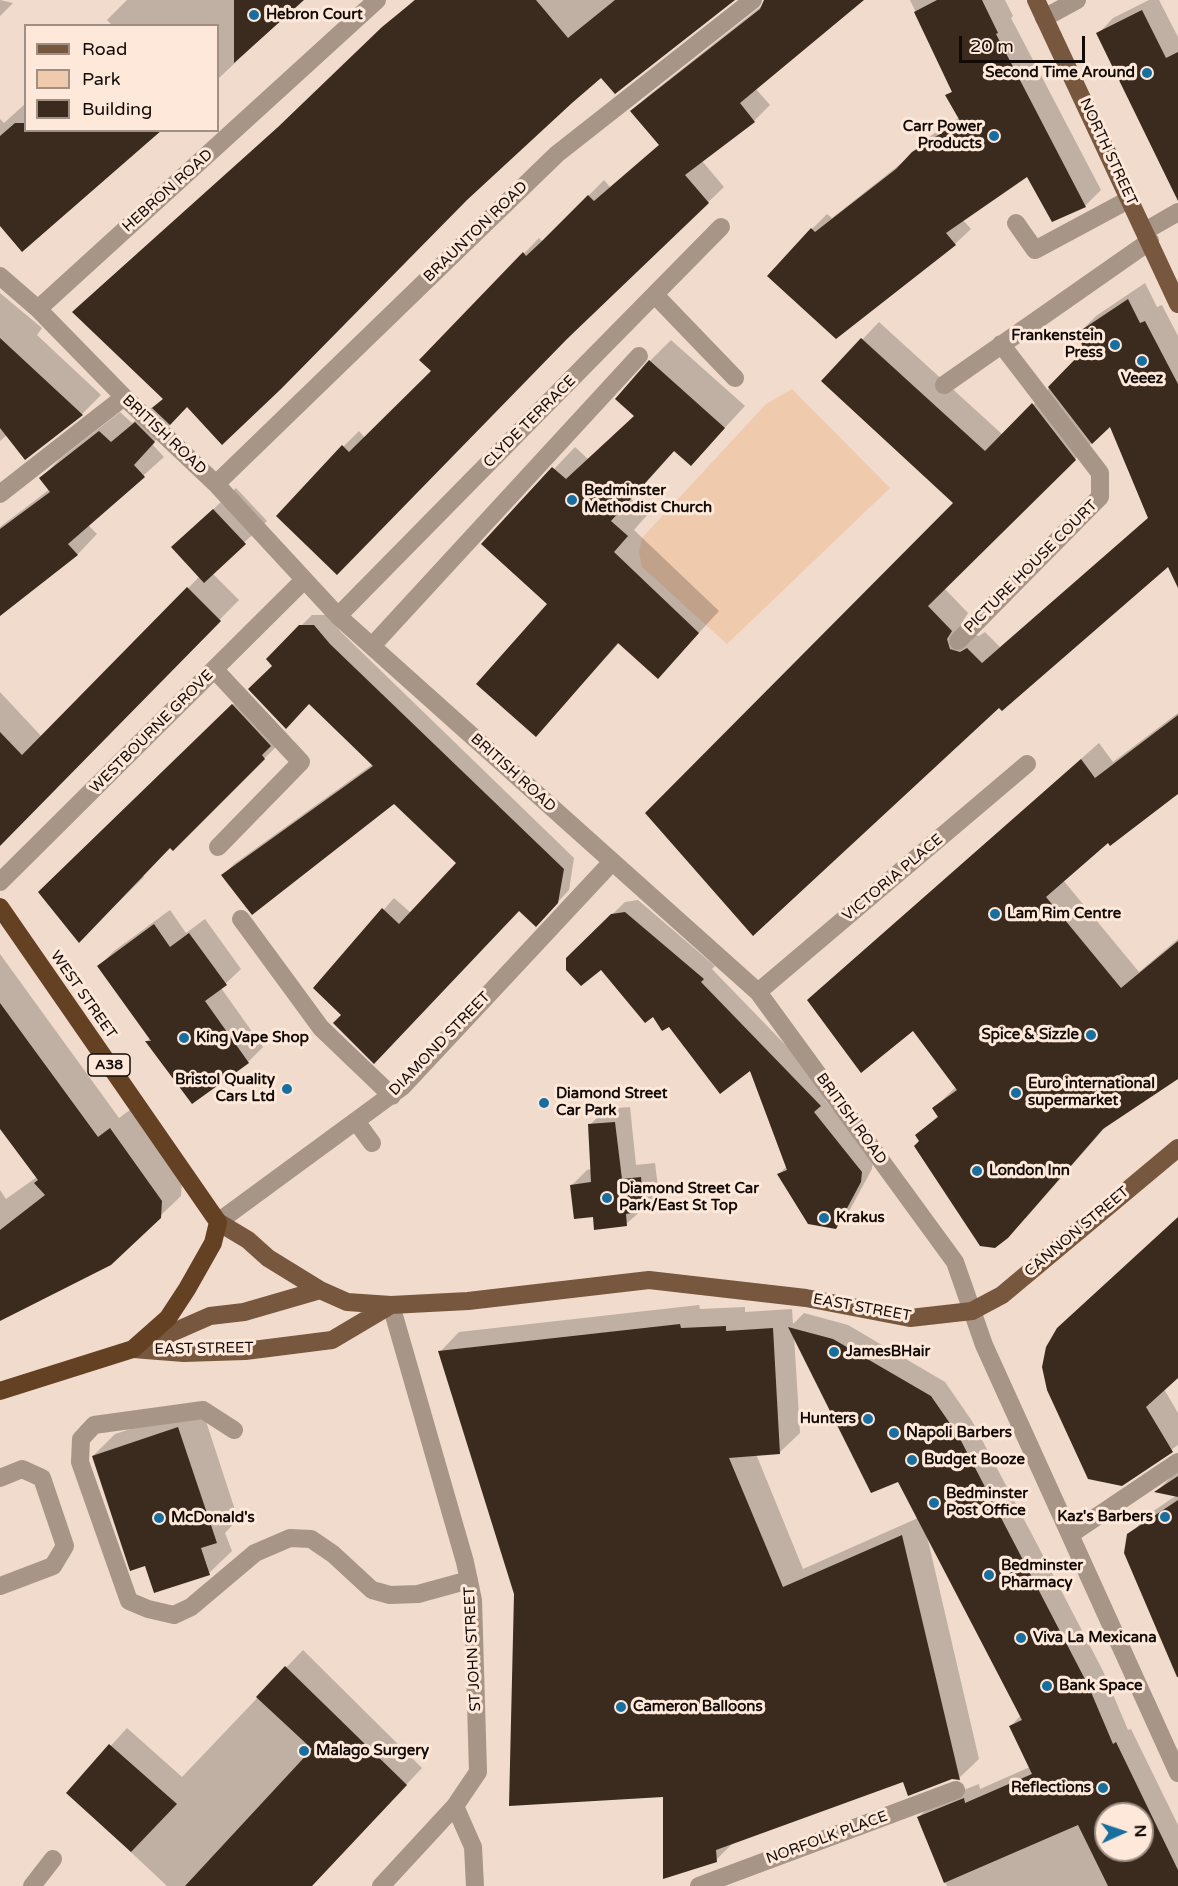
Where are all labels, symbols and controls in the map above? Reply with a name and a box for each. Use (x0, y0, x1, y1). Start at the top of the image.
place label: Hebron Court (266, 6, 363, 24)
marker: Hebron Court (247, 8, 261, 22)
legend (24, 24, 219, 132)
scale bar (962, 24, 1088, 62)
text: 20 m (970, 35, 1014, 57)
text: Road (82, 38, 127, 60)
place label: Second Time Around (985, 64, 1135, 82)
marker: Second Time Around (1140, 66, 1154, 80)
text: Park (82, 68, 120, 90)
street label: NORTH STREET (1075, 96, 1141, 208)
text: Building (82, 98, 152, 120)
place label: Carr Power Products (903, 118, 982, 153)
marker: Carr Power Products (987, 129, 1001, 143)
street label: HEBRON ROAD (119, 146, 217, 236)
street label: BRAUNTON ROAD (420, 178, 532, 286)
place label: Frankenstein Press (1011, 327, 1103, 362)
marker: Frankenstein Press (1108, 338, 1122, 352)
marker: Veeez (1135, 354, 1149, 368)
place label: Veeez (1121, 370, 1163, 388)
street label: CLYDE TERRACE (480, 372, 580, 472)
street label: BRITISH ROAD (118, 391, 210, 479)
place label: Bedminster Methodist Church (584, 482, 712, 517)
marker: Bedminster Methodist Church (565, 493, 579, 507)
street label: PICTURE HOUSE COURT (961, 497, 1101, 637)
street label: WESTBOURNE GROVE (87, 667, 217, 797)
street label: BRITISH ROAD (467, 730, 559, 816)
street label: VICTORIA PLACE (839, 831, 947, 925)
place label: Lam Rim Centre (1007, 905, 1121, 923)
marker: Lam Rim Centre (988, 907, 1002, 921)
street label: WEST STREET (46, 948, 120, 1042)
street label: DIAMOND STREET (386, 988, 494, 1100)
place label: Spice & Sizzle (981, 1026, 1079, 1044)
marker: Spice & Sizzle (1084, 1028, 1098, 1042)
place label: King Vape Shop (196, 1029, 309, 1047)
marker: King Vape Shop (177, 1031, 191, 1045)
road number: A38 (88, 1054, 130, 1076)
street label: BRITISH ROAD (812, 1070, 890, 1168)
place label: Bristol Quality Cars Ltd (175, 1071, 275, 1106)
place label: Euro international supermarket (1028, 1075, 1155, 1110)
marker: Bristol Quality Cars Ltd (280, 1082, 294, 1096)
place label: Diamond Street Car Park (556, 1085, 668, 1120)
marker: Euro international supermarket (1009, 1086, 1023, 1100)
marker: Diamond Street Car Park (537, 1096, 551, 1110)
place label: London Inn (989, 1162, 1070, 1180)
marker: London Inn (970, 1164, 984, 1178)
place label: Diamond Street Car Park/East St Top (619, 1180, 759, 1215)
street label: CANNON STREET (1021, 1183, 1133, 1281)
marker: Diamond Street Car Park/East St Top (600, 1191, 614, 1205)
place label: Krakus (836, 1209, 885, 1227)
marker: Krakus (817, 1211, 831, 1225)
street label: EAST STREET (812, 1291, 912, 1325)
street label: EAST STREET (154, 1339, 254, 1359)
place label: JamesBHair (846, 1343, 930, 1361)
marker: JamesBHair (827, 1345, 841, 1359)
place label: Hunters (800, 1410, 856, 1428)
marker: Hunters (861, 1412, 875, 1426)
place label: Napoli Barbers (906, 1424, 1012, 1442)
marker: Napoli Barbers (887, 1426, 901, 1440)
place label: Budget Booze (924, 1451, 1025, 1469)
marker: Budget Booze (905, 1453, 919, 1467)
place label: Bedminster Post Office (946, 1485, 1028, 1520)
marker: Bedminster Post Office (927, 1496, 941, 1510)
place label: Kaz's Barbers (1057, 1508, 1153, 1526)
place label: McDonald's (171, 1509, 255, 1527)
marker: Kaz's Barbers (1158, 1510, 1172, 1524)
marker: McDonald's (152, 1511, 166, 1525)
place label: Bedminster Pharmacy (1001, 1557, 1083, 1592)
marker: Bedminster Pharmacy (982, 1568, 996, 1582)
street label: ST JOHN STREET (461, 1586, 485, 1712)
place label: Viva La Mexicana (1033, 1629, 1157, 1647)
marker: Viva La Mexicana (1014, 1631, 1028, 1645)
place label: Bank Space (1059, 1677, 1142, 1695)
marker: Bank Space (1040, 1679, 1054, 1693)
place label: Cameron Balloons (633, 1698, 763, 1716)
marker: Cameron Balloons (614, 1700, 628, 1714)
place label: Malago Surgery (316, 1742, 429, 1760)
marker: Malago Surgery (297, 1744, 311, 1758)
place label: Reflections (1011, 1779, 1091, 1797)
marker: Reflections (1096, 1781, 1110, 1795)
north arrow (1094, 1802, 1154, 1862)
street label: NORFOLK PLACE (764, 1808, 890, 1868)
text: N (1130, 1824, 1150, 1838)

